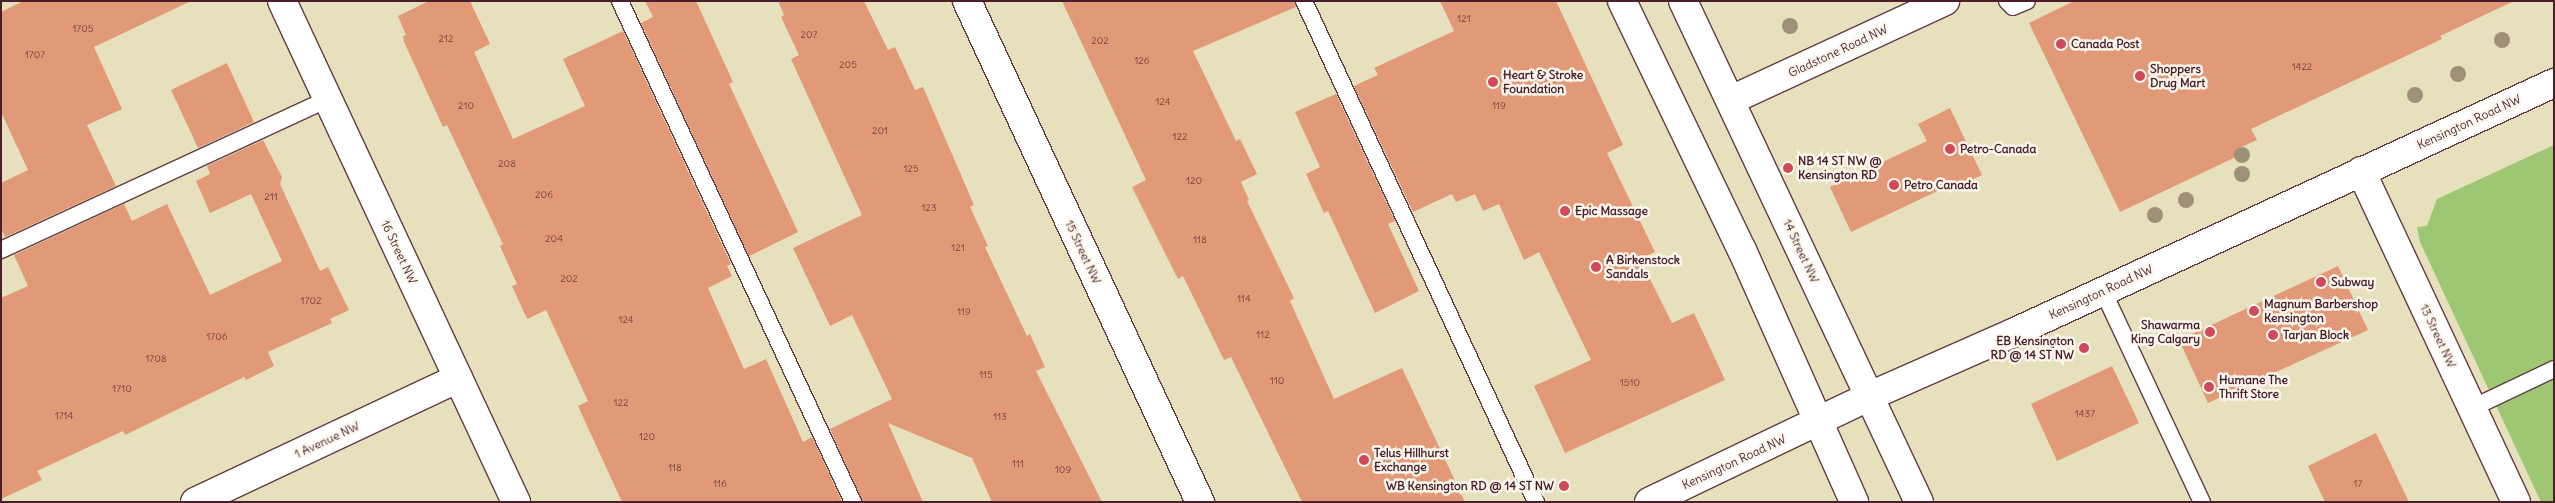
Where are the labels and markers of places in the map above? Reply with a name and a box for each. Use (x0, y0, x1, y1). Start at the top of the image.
place label: Canada Post (2071, 37, 2139, 51)
marker: Canada Post (2055, 38, 2067, 50)
place label: Shoppers Drug Mart (2150, 62, 2205, 90)
place label: Heart & Stroke Foundation (1503, 68, 1583, 96)
marker: Shoppers Drug Mart (2134, 70, 2146, 82)
marker: Heart & Stroke Foundation (1487, 76, 1499, 88)
place label: Petro-Canada (1960, 142, 2036, 156)
marker: Petro-Canada (1944, 143, 1956, 155)
place label: NB 14 ST NW @ Kensington RD (1798, 154, 1881, 182)
marker: NB 14 ST NW @ Kensington RD (1782, 162, 1794, 174)
place label: Petro Canada (1904, 178, 1978, 192)
marker: Petro Canada (1888, 179, 1900, 191)
place label: Epic Massage (1575, 204, 1648, 218)
marker: Epic Massage (1559, 205, 1571, 217)
place label: A Birkenstock Sandals (1606, 253, 1680, 281)
marker: A Birkenstock Sandals (1590, 261, 1602, 273)
place label: Subway (2331, 275, 2374, 289)
marker: Subway (2315, 276, 2327, 288)
place label: Magnum Barbershop Kensington (2264, 297, 2378, 325)
marker: Magnum Barbershop Kensington (2248, 305, 2260, 317)
place label: Shawarma King Calgary (2131, 318, 2200, 346)
marker: Shawarma King Calgary (2204, 326, 2216, 338)
place label: Tarjan Block (2283, 328, 2349, 342)
marker: Tarjan Block (2267, 329, 2279, 341)
place label: EB Kensington RD @ 14 ST NW (1991, 334, 2074, 362)
marker: EB Kensington RD @ 14 ST NW (2078, 342, 2090, 354)
place label: Humane The Thrift Store (2219, 373, 2288, 401)
marker: Humane The Thrift Store (2203, 381, 2215, 393)
place label: Telus Hillhurst Exchange (1374, 446, 1449, 474)
marker: Telus Hillhurst Exchange (1358, 454, 1370, 466)
place label: WB Kensington RD @ 14 ST NW (1386, 479, 1554, 493)
marker: WB Kensington RD @ 14 ST NW (1558, 480, 1570, 492)

